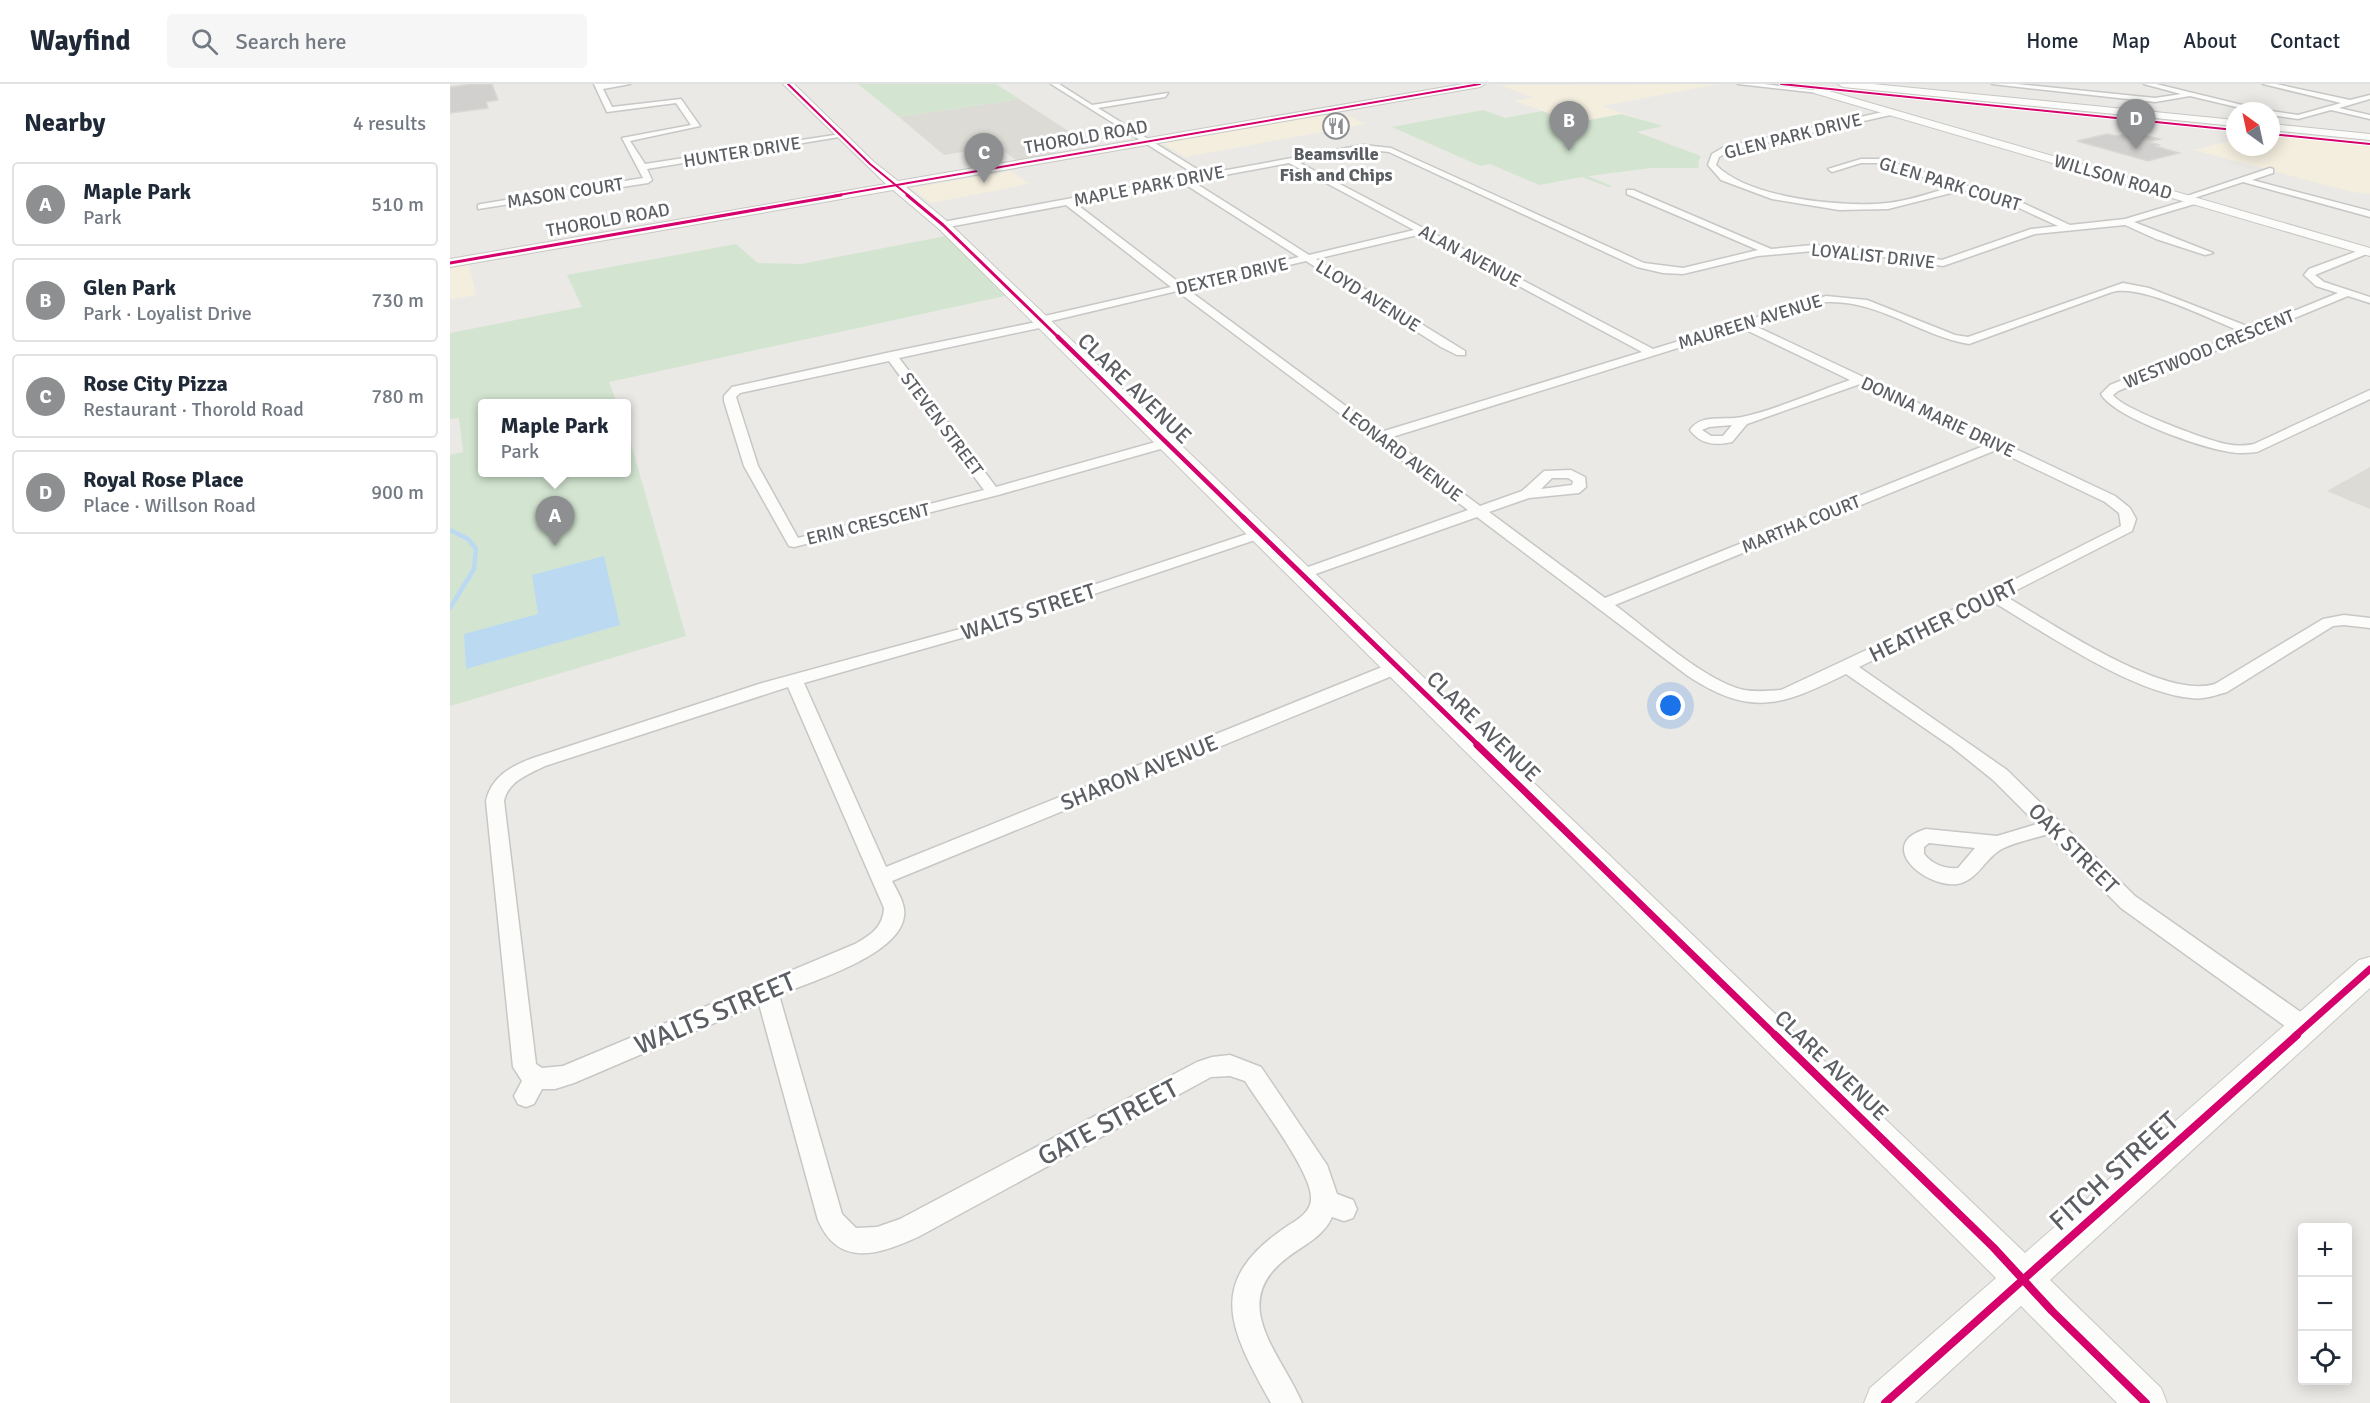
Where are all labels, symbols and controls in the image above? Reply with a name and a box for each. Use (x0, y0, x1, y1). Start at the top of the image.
search box (167, 14, 587, 68)
text: Wayfind (30, 24, 131, 58)
icon: search (188, 25, 221, 58)
text: Search here (236, 28, 347, 55)
text: Home (2026, 28, 2079, 54)
text: Map (2112, 28, 2150, 54)
text: About (2183, 28, 2237, 54)
text: Contact (2270, 28, 2340, 54)
pin: D (2116, 100, 2156, 149)
pin: B (1550, 101, 1588, 151)
north arrow (2226, 102, 2280, 156)
text: Nearby (24, 107, 105, 139)
street label: GLEN PARK DRIVE (1722, 108, 1864, 164)
text: 4 results (353, 111, 426, 136)
restaurant icon: Beamsville Fish and Chips (1321, 111, 1351, 141)
street label: THOROLD ROAD (1023, 115, 1149, 159)
street label: HUNTER DRIVE (682, 132, 802, 172)
pin: C (964, 134, 1004, 183)
place label: Beamsville Fish and Chips (1279, 143, 1393, 186)
street label: WILLSON ROAD (2051, 150, 2175, 204)
street label: GLEN PARK COURT (1877, 152, 2024, 216)
street label: MAPLE PARK DRIVE (1072, 161, 1226, 211)
street label: MASON COURT (505, 173, 625, 213)
text: Maple Park (83, 178, 191, 205)
text: A (39, 192, 52, 217)
text: 510 m (371, 192, 424, 217)
street label: THOROLD ROAD (545, 198, 671, 242)
text: Park (83, 205, 121, 230)
street label: ALAN AVENUE (1415, 220, 1525, 292)
street label: LOYALIST DRIVE (1810, 239, 1936, 273)
street label: DEXTER DRIVE (1174, 252, 1290, 300)
street label: LLOYD AVENUE (1312, 255, 1424, 337)
text: Glen Park (83, 274, 176, 301)
text: B (39, 288, 52, 313)
text: 730 m (371, 288, 424, 313)
street label: MAUREEN AVENUE (1675, 290, 1825, 354)
text: Park · Loyalist Drive (83, 301, 252, 326)
street label: WESTWOOD CRESCENT (2120, 305, 2298, 393)
street label: CLARE AVENUE (1072, 327, 1197, 449)
street label: STEVEN STREET (896, 368, 988, 480)
text: Rose City Pizza (83, 370, 228, 397)
street label: DONNA MARIE DRIVE (1858, 372, 2018, 462)
text: C (39, 384, 52, 409)
text: 780 m (371, 384, 424, 409)
text: Restaurant · Thorold Road (83, 397, 304, 422)
popup (478, 399, 631, 477)
street label: LEONARD AVENUE (1337, 401, 1467, 507)
text: Maple Park (501, 412, 608, 439)
text: Park (501, 439, 539, 464)
text: Royal Rose Place (83, 466, 244, 493)
text: D (39, 480, 52, 505)
text: 900 m (371, 480, 424, 505)
street label: MARTHA COURT (1738, 490, 1864, 558)
text: Place · Willson Road (83, 493, 256, 518)
pin: A (536, 496, 574, 546)
street label: ERIN CRESCENT (804, 498, 932, 550)
street label: HEATHER COURT (1865, 573, 2022, 668)
street label: WALTS STREET (957, 577, 1099, 646)
street label: CLARE AVENUE (1421, 665, 1546, 787)
your location (1656, 691, 1685, 720)
street label: SHARON AVENUE (1057, 729, 1222, 816)
street label: OAK STREET (2023, 797, 2125, 899)
street label: WALTS STREET (630, 964, 801, 1062)
street label: CLARE AVENUE (1769, 1004, 1894, 1126)
street label: GATE STREET (1032, 1071, 1185, 1173)
street label: FITCH STREET (2043, 1104, 2186, 1238)
map controls (2298, 1223, 2352, 1385)
button: + (2298, 1223, 2352, 1277)
button: − (2298, 1277, 2352, 1331)
button: locate (2298, 1331, 2352, 1385)

